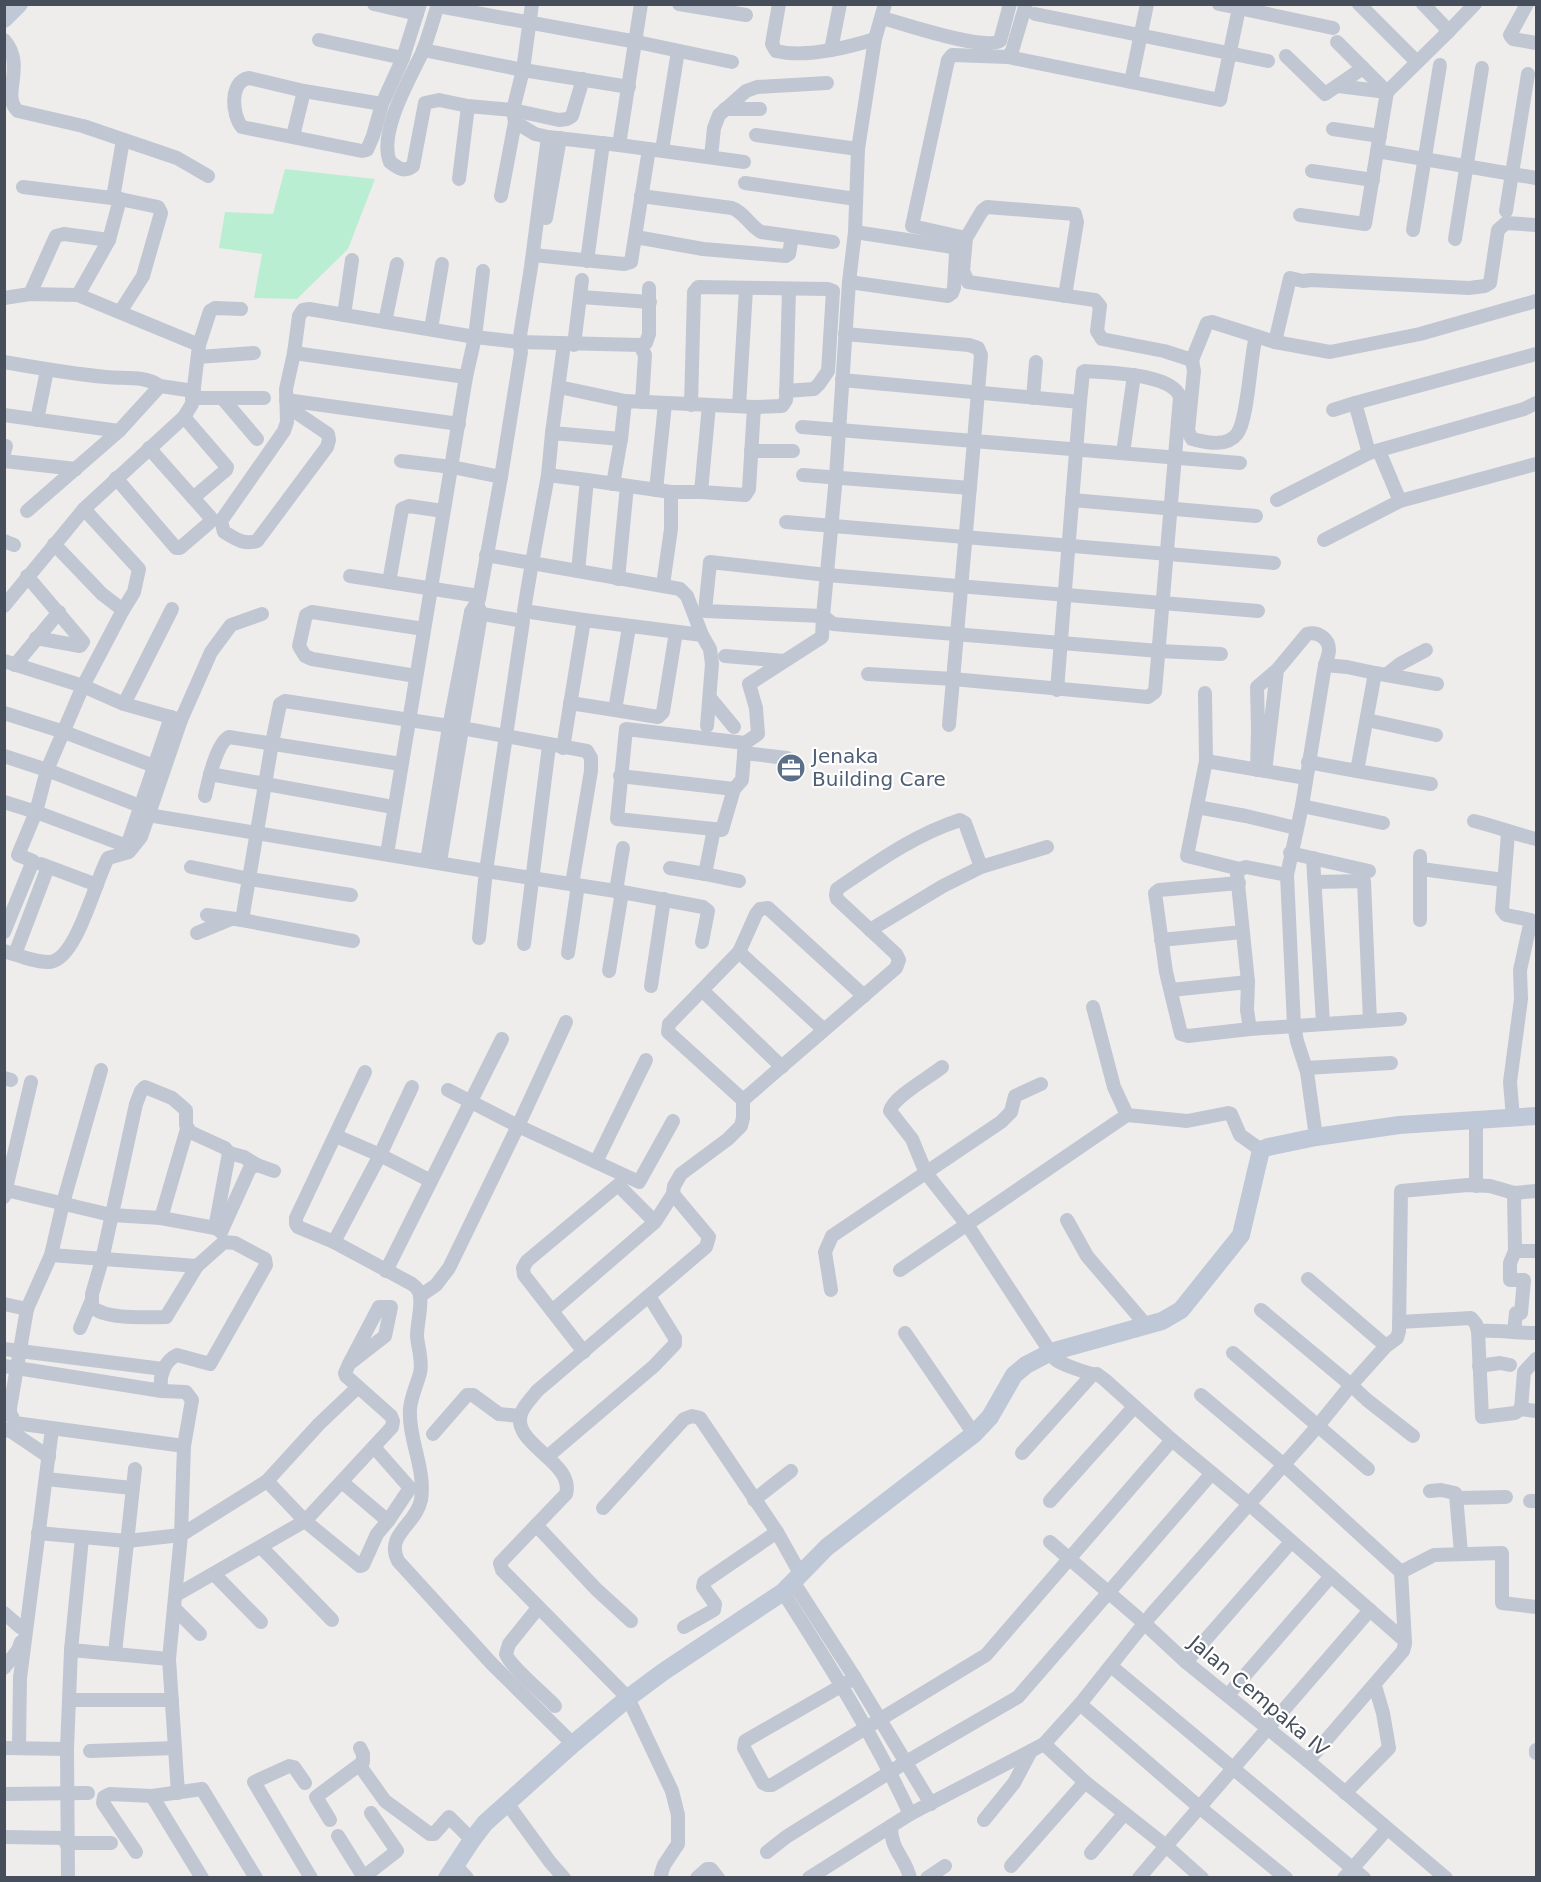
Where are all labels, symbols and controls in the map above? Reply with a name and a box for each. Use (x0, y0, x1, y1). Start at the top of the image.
place label: Jenaka Building Care (810, 744, 946, 791)
office icon: Jenaka Building Care (775, 752, 807, 784)
street label: Jalan Cempaka IV (1183, 1629, 1334, 1762)

